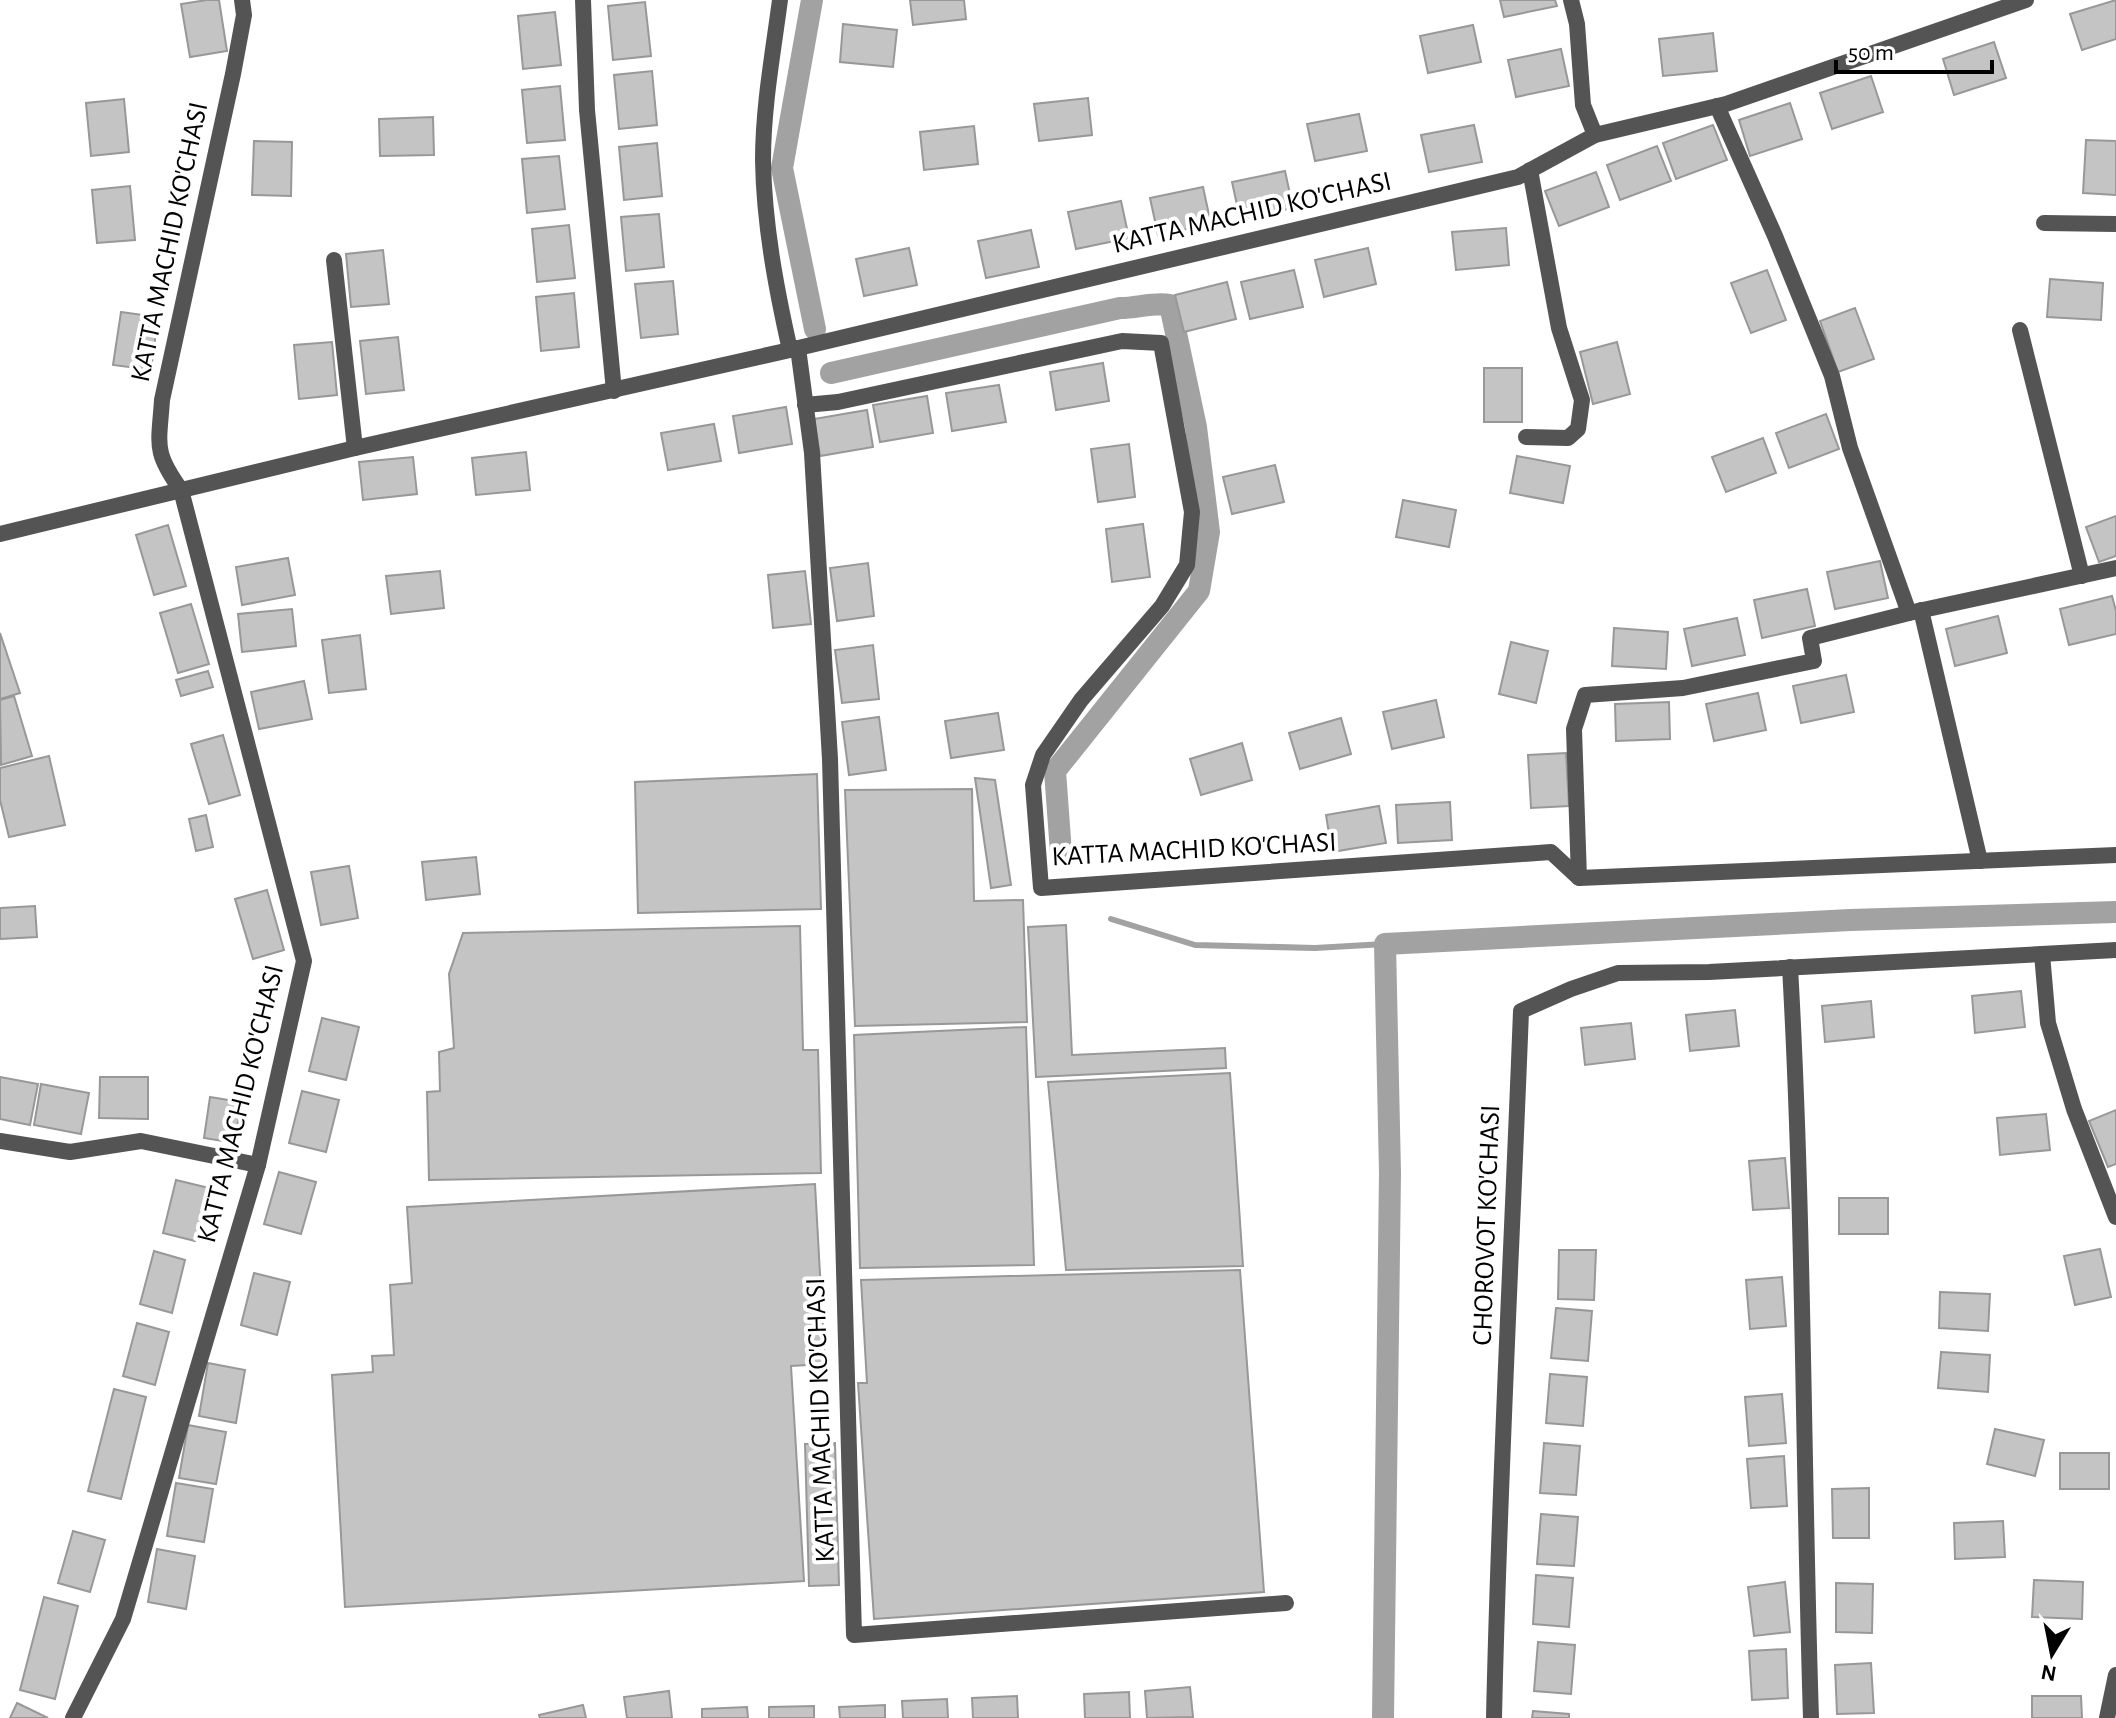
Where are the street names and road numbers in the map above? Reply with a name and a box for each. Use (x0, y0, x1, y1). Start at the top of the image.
street label: KATTA MACHID KO'CHASI (127, 100, 213, 384)
street label: KATTA MACHID KO'CHASI (1110, 167, 1394, 259)
street label: KATTA MACHID KO'CHASI (1051, 829, 1337, 871)
street label: KATTA MACHID KO'CHASI (193, 962, 289, 1246)
street label: CHOROVOT KO'CHASI (1469, 1104, 1505, 1346)
street label: KATTA MACHID KO'CHASI (802, 1277, 840, 1563)

